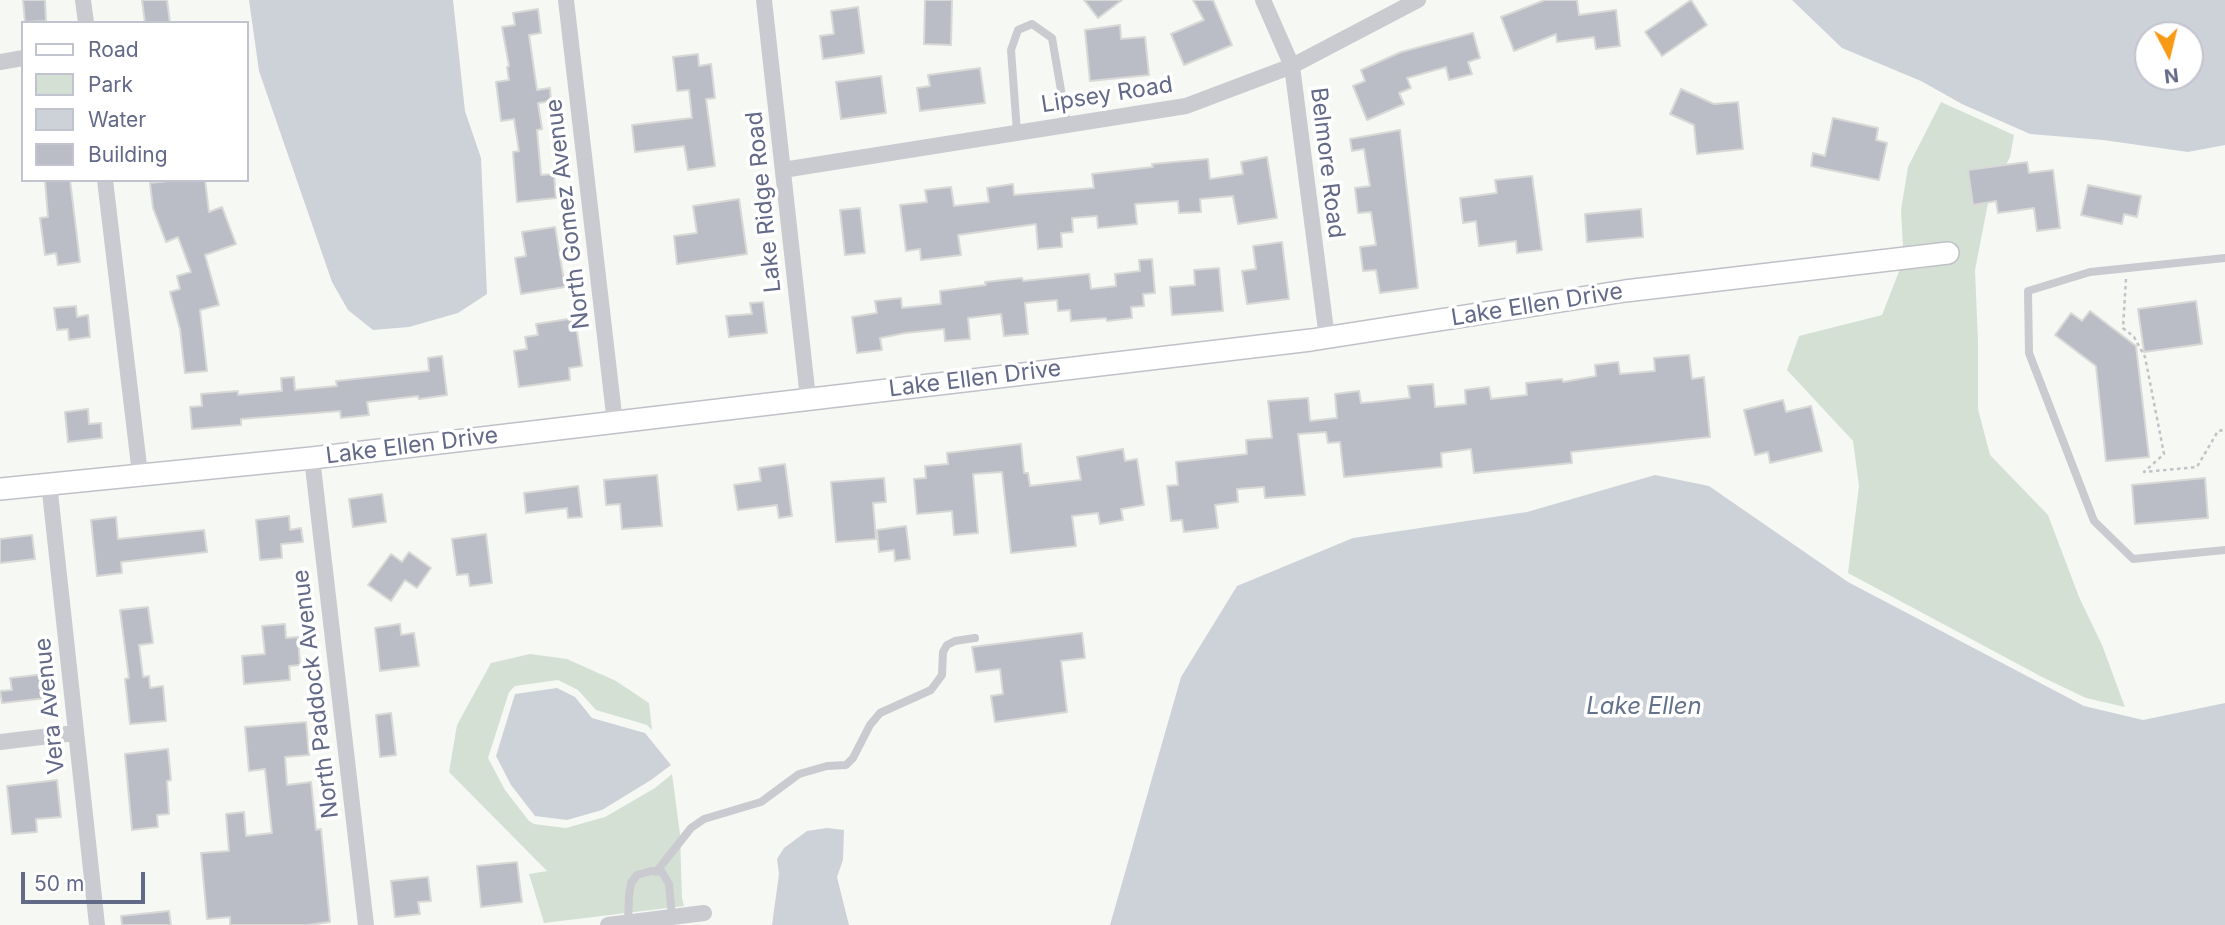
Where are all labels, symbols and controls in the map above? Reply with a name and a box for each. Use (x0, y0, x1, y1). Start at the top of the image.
legend (21, 21, 248, 182)
north arrow (2134, 21, 2204, 91)
text: Road (88, 37, 139, 62)
text: N (2163, 63, 2180, 88)
street label: Lipsey Road (1039, 71, 1175, 119)
text: Park (88, 72, 133, 97)
street label: Belmore Road (1304, 86, 1350, 240)
street label: North Gomez Avenue (540, 97, 596, 331)
text: Water (88, 107, 146, 132)
street label: Lake Ridge Road (741, 110, 787, 294)
text: Building (88, 142, 168, 167)
street label: Lake Ellen Drive (1449, 278, 1625, 332)
street label: Lake Ellen Drive (887, 355, 1063, 403)
street label: Lake Ellen Drive (324, 422, 500, 470)
street label: North Paddock Avenue (287, 568, 345, 820)
street label: Vera Avenue (29, 636, 71, 776)
water label: Lake Ellen (1586, 693, 1702, 721)
scale bar (24, 858, 149, 902)
text: 50 m (34, 871, 84, 896)

